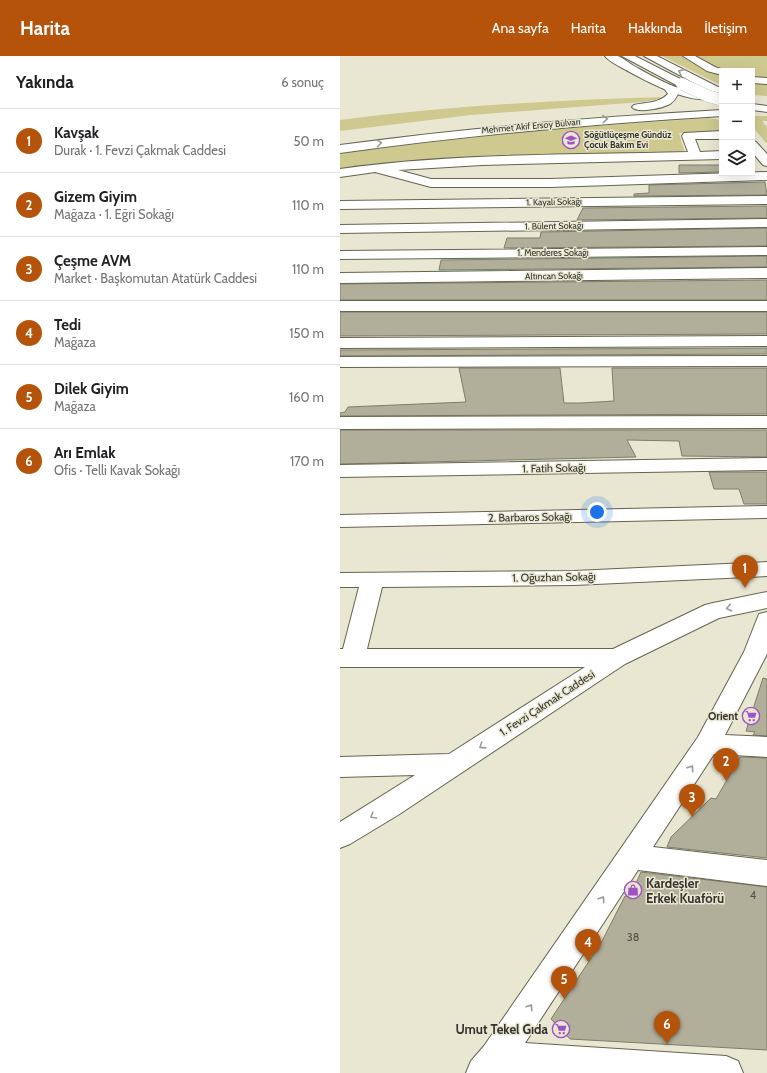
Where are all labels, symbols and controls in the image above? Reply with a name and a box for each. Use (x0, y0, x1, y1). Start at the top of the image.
text: Harita (20, 17, 70, 40)
text: Ana sayfa (492, 19, 549, 37)
text: Harita (571, 19, 606, 37)
text: Hakkında (628, 19, 682, 37)
text: İletişim (704, 19, 747, 37)
map controls (719, 68, 755, 176)
button: + (719, 68, 755, 104)
one-way arrow (677, 69, 685, 77)
text: Yakında (16, 72, 74, 92)
text: 6 sonuç (281, 74, 324, 90)
button: − (719, 104, 755, 140)
one-way arrow (602, 115, 608, 124)
street label: Mehmet Akif Ersoy Bulvarı (481, 116, 581, 135)
text: Kavşak (54, 124, 99, 142)
place label: Söğütlüçeşme Gündüz Çocuk Bakım Evi (584, 129, 672, 150)
school or university icon: Söğütlüçeşme Gündüz Çocuk Bakım Evi (561, 130, 581, 150)
text: 1 (27, 133, 31, 149)
text: 50 m (294, 133, 324, 149)
one-way arrow (376, 139, 382, 148)
button: layers (719, 140, 755, 176)
text: Durak · 1. Fevzi Çakmak Caddesi (54, 142, 226, 158)
text: Gizem Giyim (54, 188, 137, 206)
street label: 1. Kayalı Sokağı (526, 196, 582, 207)
text: 2 (26, 197, 32, 213)
text: 110 m (292, 197, 324, 213)
text: Mağaza · 1. Eğri Sokağı (54, 206, 174, 222)
street label: 1. Bülent Sokağı (525, 219, 583, 232)
street label: 1. Menderes Sokağı (517, 247, 589, 258)
text: Çeşme AVM (54, 252, 131, 270)
text: 3 (25, 261, 33, 277)
text: 110 m (292, 261, 324, 277)
street label: Altıncan Sokağı (525, 269, 583, 282)
text: Market · Başkomutan Atatürk Caddesi (54, 270, 257, 286)
text: Tedi (54, 316, 81, 334)
text: 4 (25, 325, 33, 341)
text: 150 m (289, 325, 324, 341)
text: Mağaza (54, 334, 96, 350)
text: Dilek Giyim (54, 380, 129, 398)
text: 5 (26, 389, 32, 405)
text: 160 m (289, 389, 324, 405)
text: Mağaza (54, 398, 96, 414)
text: Arı Emlak (54, 444, 115, 462)
text: 6 (25, 453, 33, 469)
text: 170 m (290, 453, 324, 469)
street label: 1. Fatih Sokağı (522, 460, 586, 476)
text: Ofis · Telli Kavak Sokağı (54, 462, 180, 478)
your location (587, 502, 607, 522)
street label: 2. Barbaros Sokağı (488, 509, 572, 525)
pin: 1 (732, 555, 758, 588)
street label: 1. Oğuzhan Sokağı (512, 569, 596, 585)
one-way arrow (726, 604, 732, 612)
street label: 1. Fevzi Çakmak Caddesi (497, 667, 597, 739)
supermarket icon: Orient (741, 706, 761, 726)
place label: Orient (708, 709, 738, 723)
one-way arrow (479, 741, 486, 749)
pin: 2 (713, 748, 739, 781)
one-way arrow (686, 765, 694, 772)
pin: 3 (679, 784, 705, 817)
one-way arrow (370, 812, 377, 819)
place label: Kardeşler Erkek Kuaförü (646, 875, 724, 906)
shop icon: Kardeşler Erkek Kuaförü (623, 880, 643, 900)
house number: 4 (750, 888, 757, 902)
one-way arrow (598, 896, 605, 903)
pin: 4 (575, 929, 601, 962)
house number: 38 (627, 930, 639, 944)
pin: 5 (551, 966, 577, 999)
one-way arrow (525, 1004, 533, 1011)
pin: 6 (654, 1011, 680, 1044)
supermarket icon: Umut Tekel Gıda (551, 1019, 571, 1039)
place label: Umut Tekel Gıda (455, 1021, 549, 1037)

